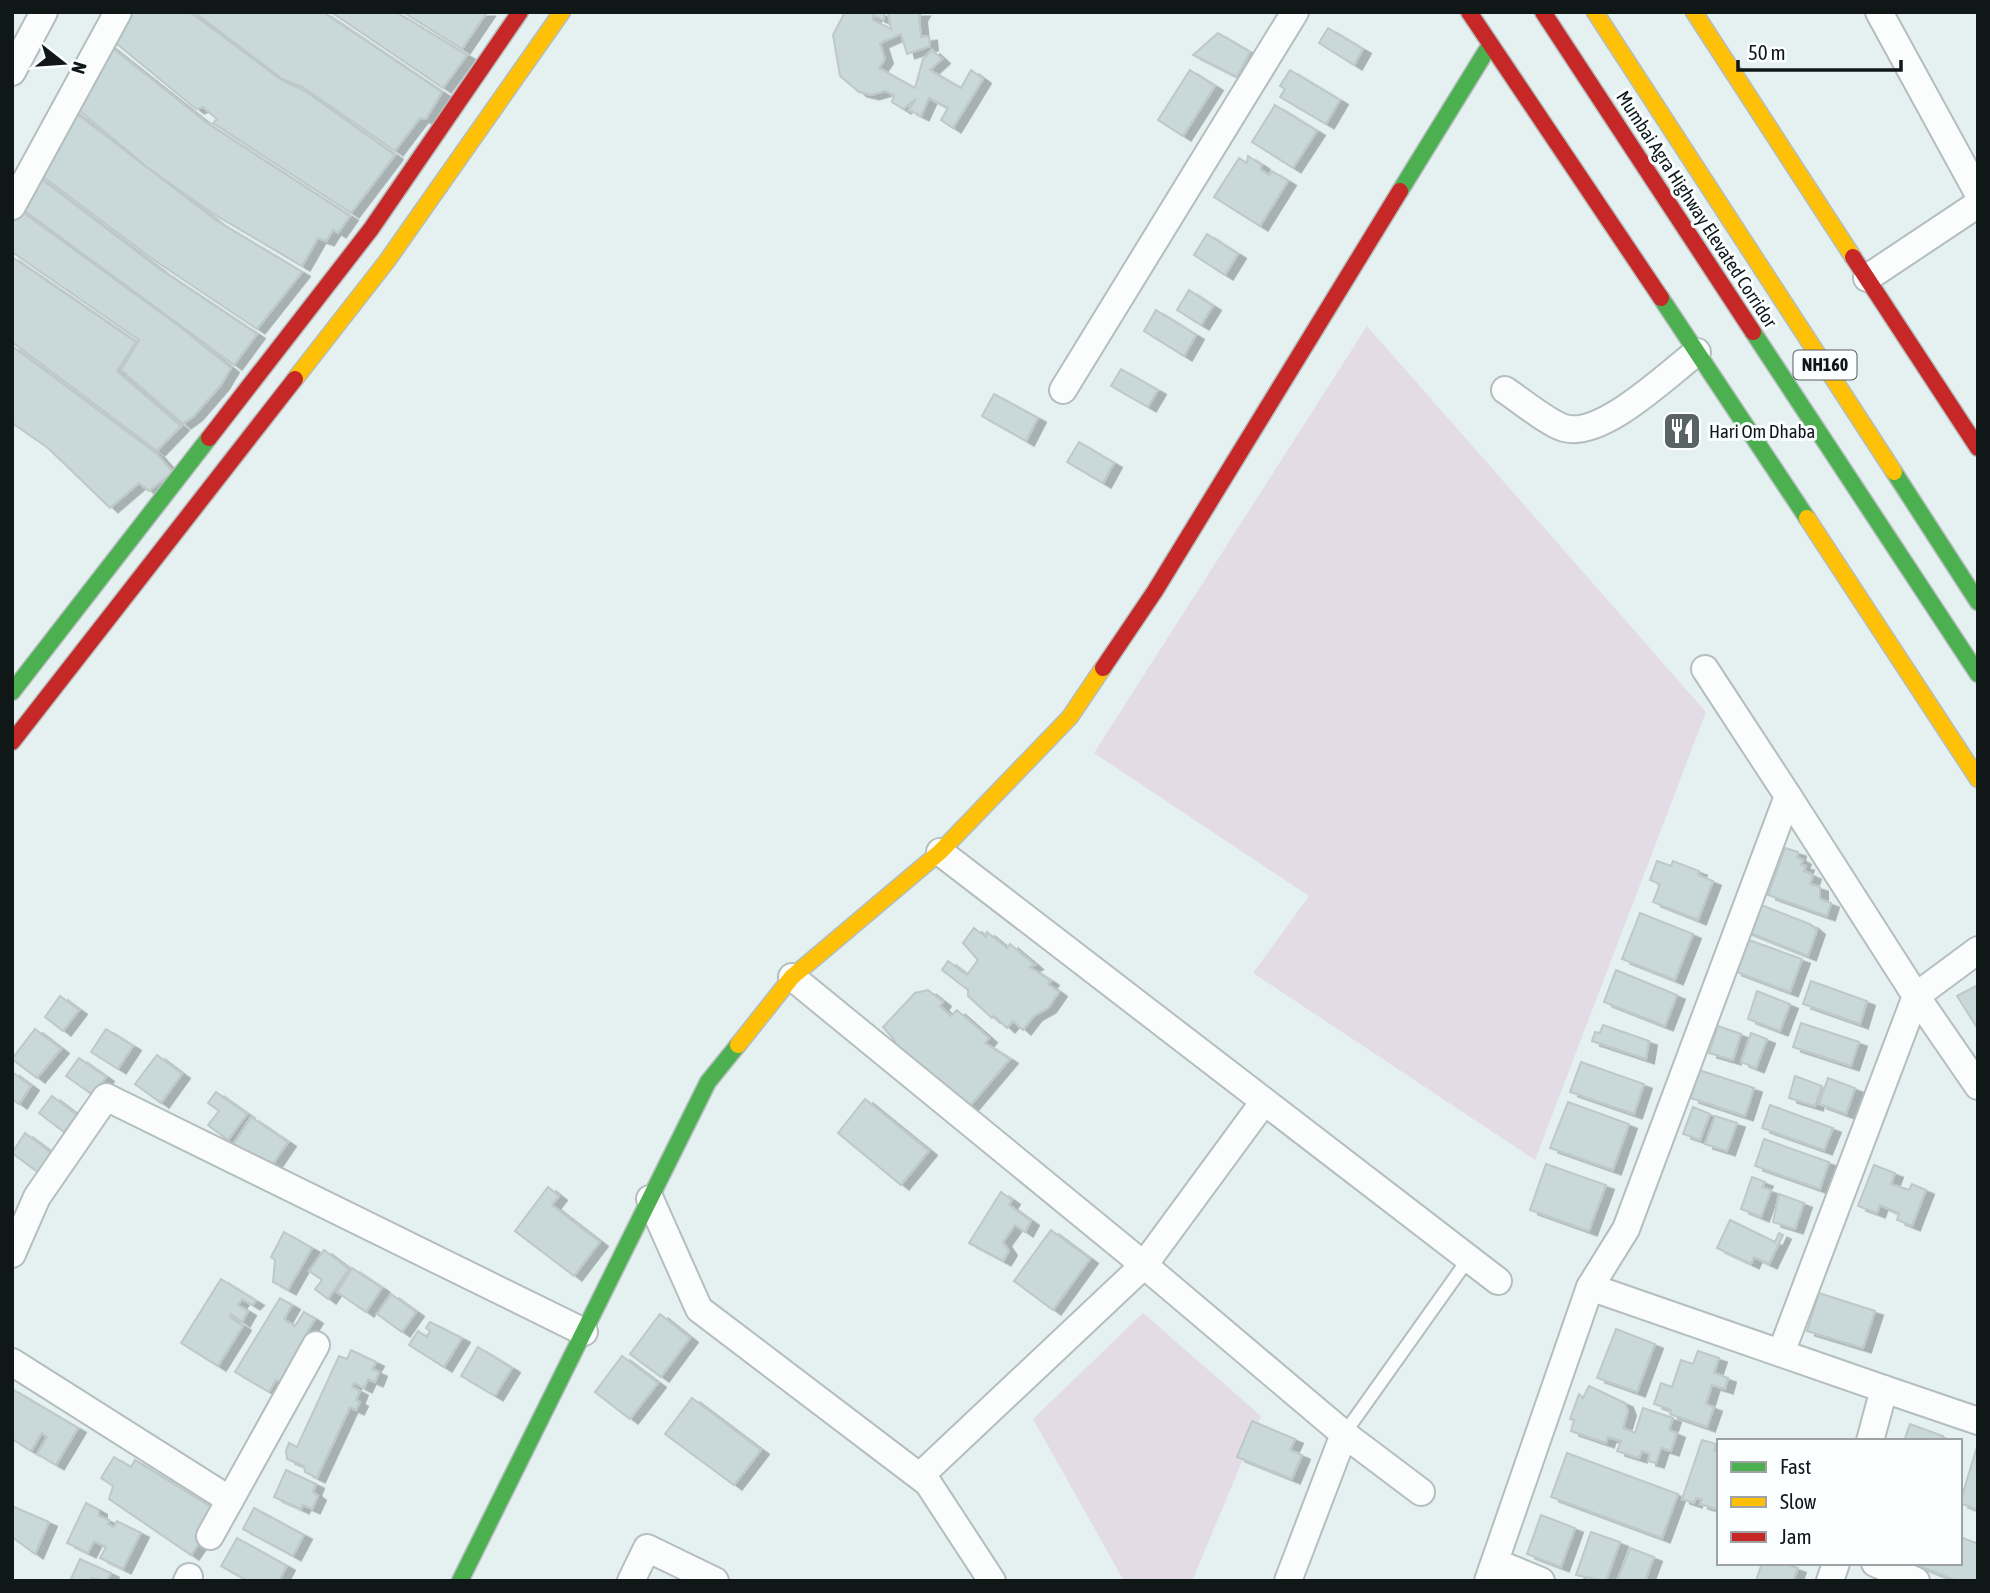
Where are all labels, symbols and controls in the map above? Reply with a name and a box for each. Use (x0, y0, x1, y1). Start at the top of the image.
north arrow (28, 28, 98, 98)
scale bar (1738, 28, 1901, 72)
text: 50 m (1748, 40, 1786, 64)
text: N (67, 59, 91, 77)
street label: Mumbai Agra Highway Elevated Corridor (1612, 87, 1782, 332)
road number: NH160 (1794, 351, 1856, 380)
restaurant icon: Hari Om Dhaba (1661, 410, 1703, 452)
place label: Hari Om Dhaba (1709, 420, 1815, 442)
legend (1717, 1439, 1962, 1565)
text: Fast (1780, 1454, 1811, 1478)
text: Slow (1780, 1489, 1817, 1513)
text: Jam (1780, 1524, 1812, 1548)

